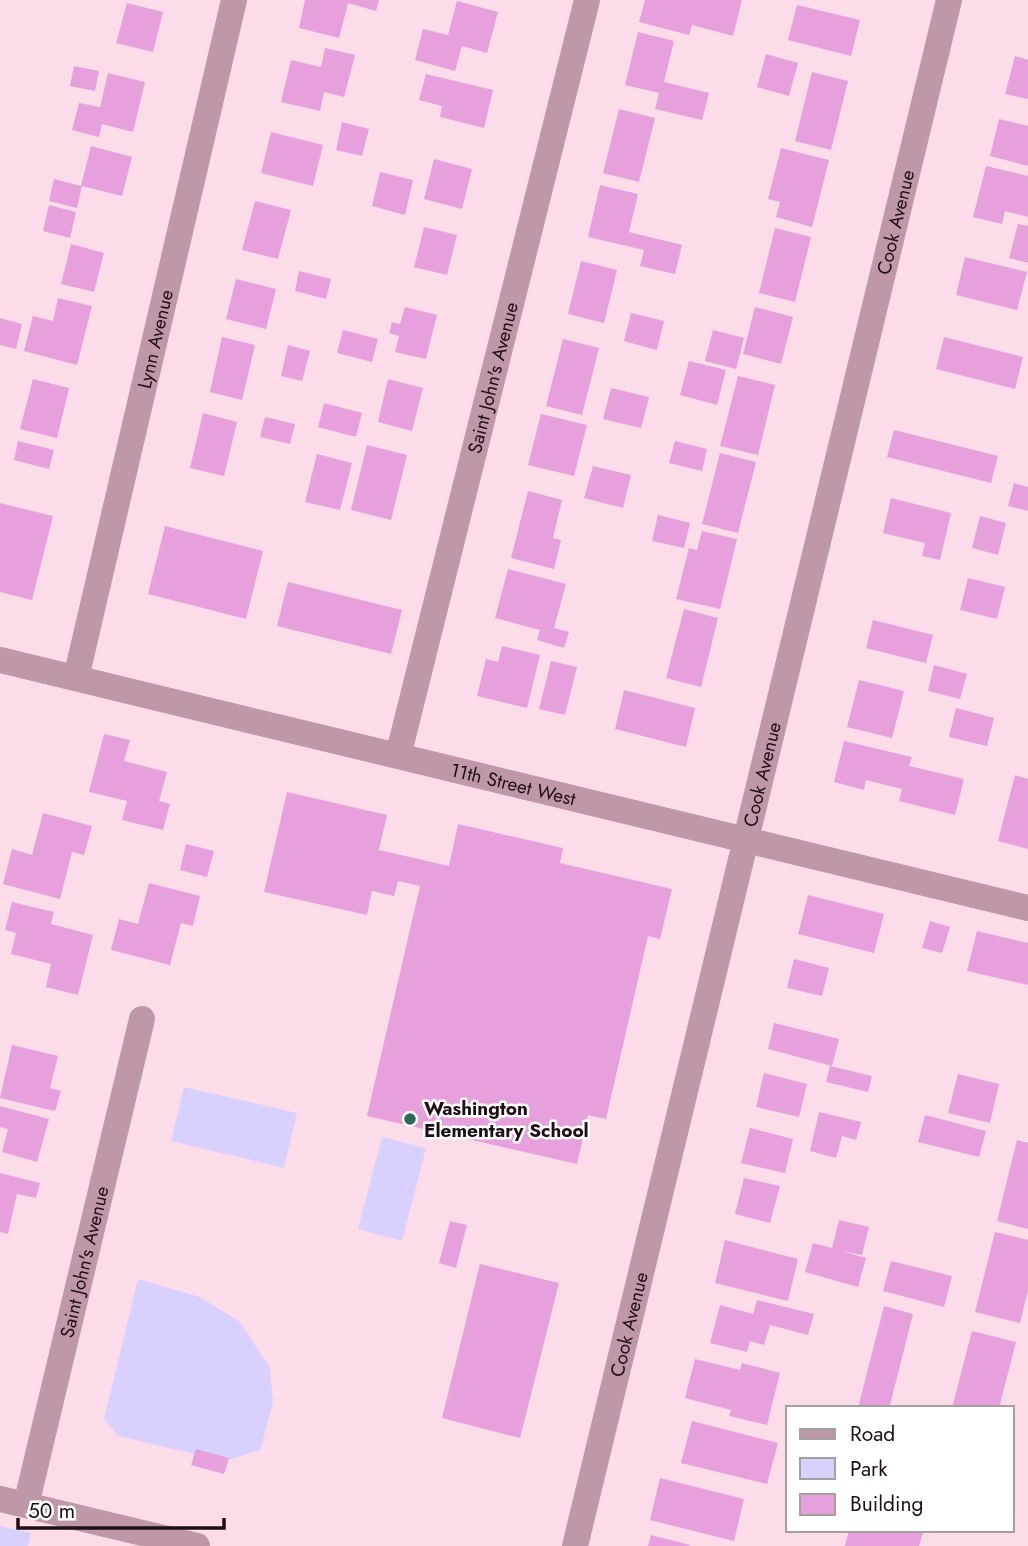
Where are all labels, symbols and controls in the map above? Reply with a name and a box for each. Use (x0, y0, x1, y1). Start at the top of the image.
street label: Cook Avenue (870, 167, 921, 278)
street label: Lynn Avenue (131, 287, 180, 391)
street label: Saint John's Avenue (461, 299, 525, 456)
street label: Cook Avenue (736, 719, 788, 830)
street label: 11th Street West (448, 756, 579, 813)
place label: Washington Elementary School (424, 1095, 589, 1144)
marker: Washington Elementary School (402, 1111, 418, 1127)
street label: Saint John's Avenue (53, 1183, 116, 1341)
street label: Cook Avenue (603, 1269, 655, 1380)
legend (786, 1406, 1014, 1532)
text: Road (850, 1419, 895, 1449)
text: Park (850, 1454, 888, 1484)
scale bar (18, 1486, 224, 1530)
text: Building (850, 1489, 923, 1519)
text: 50 m (28, 1496, 75, 1526)

